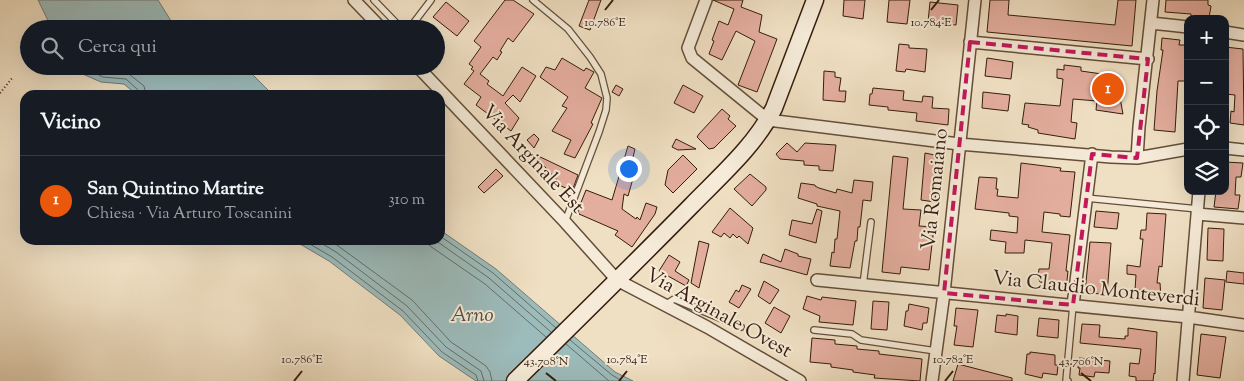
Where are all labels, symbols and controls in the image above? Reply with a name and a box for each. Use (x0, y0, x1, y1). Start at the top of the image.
text: 10.786°E (584, 14, 626, 32)
text: 10.784°E (910, 14, 952, 32)
map controls (1184, 15, 1229, 195)
button: + (1184, 15, 1229, 60)
search box (20, 20, 445, 75)
icon: search (38, 34, 66, 62)
text: Cerca qui (78, 34, 157, 61)
button: − (1184, 60, 1229, 105)
pin: 1 (1092, 70, 1124, 108)
street label: Via Arginale Est (474, 99, 590, 221)
button: locate (1184, 105, 1229, 150)
text: Vicino (40, 108, 101, 138)
street label: Via Romaiano (915, 127, 957, 251)
button: layers (1184, 150, 1229, 195)
your location (616, 156, 642, 182)
text: San Quintino Martire (87, 176, 264, 203)
text: 1 (53, 189, 59, 212)
text: 310 m (388, 189, 425, 212)
text: Chiesa · Via Arturo Toscanini (87, 203, 292, 226)
street label: Via Arginale Ovest (639, 262, 797, 366)
street label: Via Claudio Monteverdi (991, 265, 1202, 315)
water label: Arno (450, 301, 494, 331)
text: 10.786°E (281, 351, 323, 369)
text: 10.784°E (606, 351, 648, 369)
text: 10.782°E (933, 351, 974, 369)
text: 43.708°N (524, 353, 569, 371)
text: 43.706°N (1059, 353, 1104, 371)

